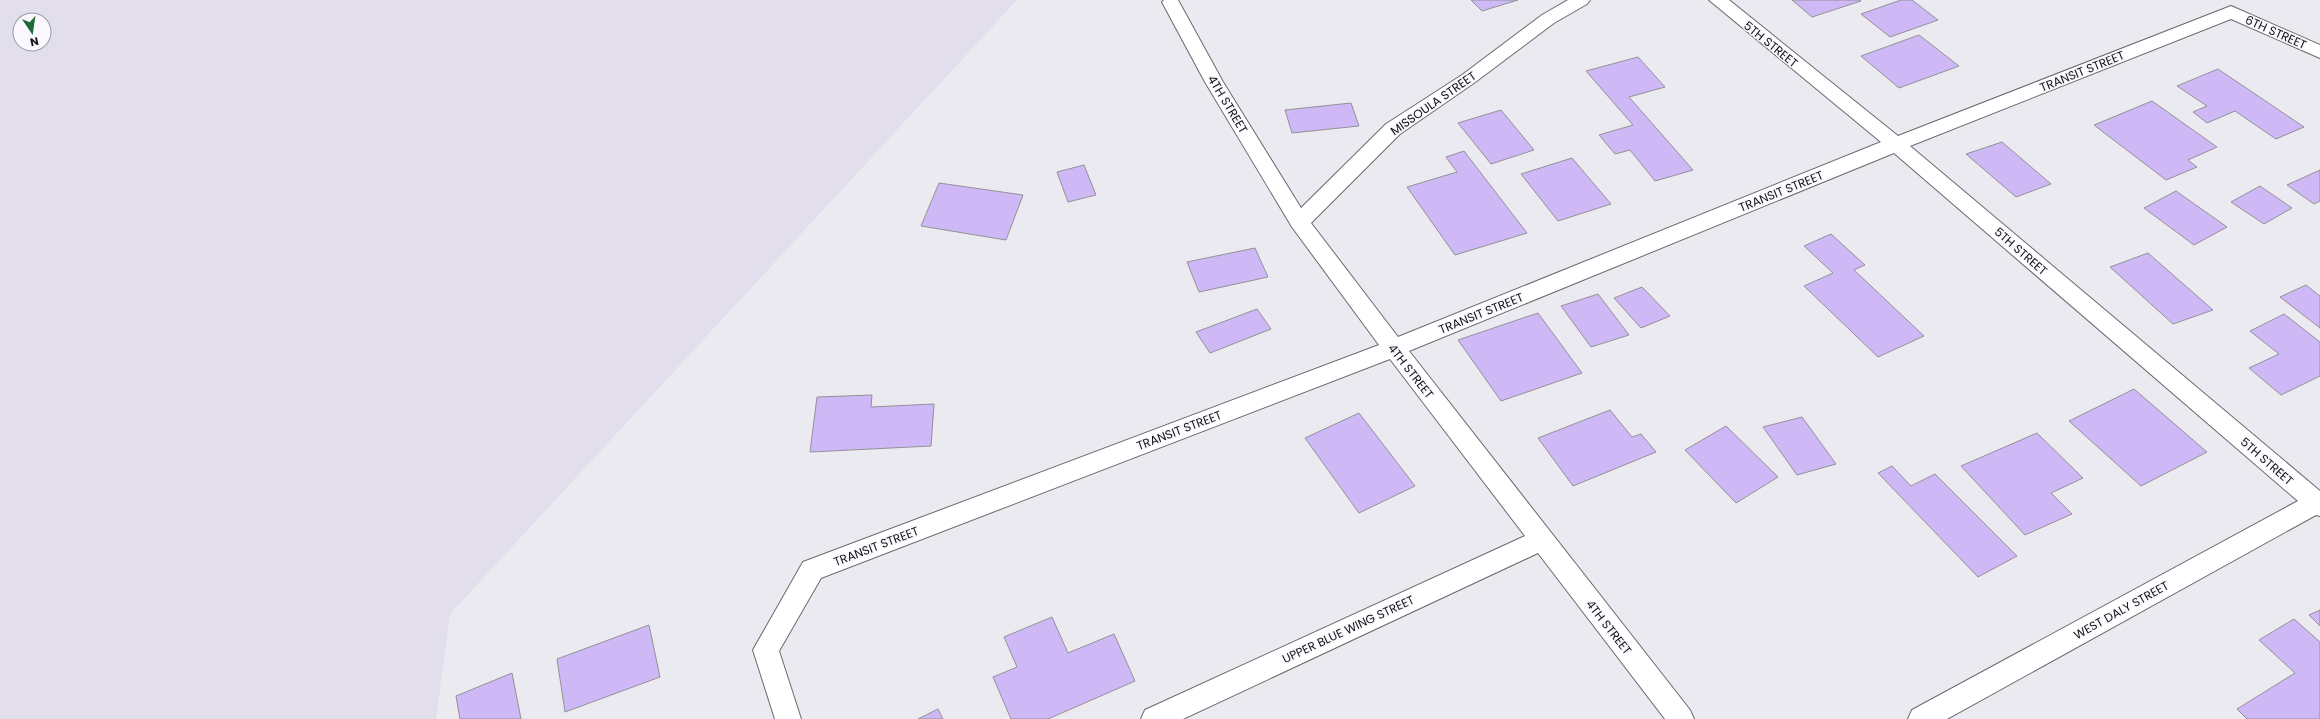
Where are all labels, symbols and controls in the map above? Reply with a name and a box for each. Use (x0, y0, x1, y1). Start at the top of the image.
street label: 6TH STREET (2243, 11, 2310, 53)
north arrow (12, 12, 52, 52)
street label: 5TH STREET (1740, 17, 1802, 71)
text: N (28, 33, 40, 50)
street label: TRANSIT STREET (2037, 46, 2127, 96)
street label: MISSOULA STREET (1387, 67, 1480, 139)
street label: 4TH STREET (1204, 72, 1252, 137)
street label: TRANSIT STREET (1736, 166, 1826, 216)
street label: 5TH STREET (1991, 223, 2052, 279)
street label: TRANSIT STREET (1436, 288, 1526, 338)
street label: 4TH STREET (1384, 340, 1438, 402)
street label: TRANSIT STREET (1134, 406, 1224, 454)
street label: 5TH STREET (2237, 433, 2298, 489)
street label: TRANSIT STREET (831, 522, 921, 570)
street label: WEST DALY STREET (2070, 577, 2172, 643)
street label: UPPER BLUE WING STREET (1279, 591, 1417, 667)
street label: 4TH STREET (1582, 596, 1636, 658)

